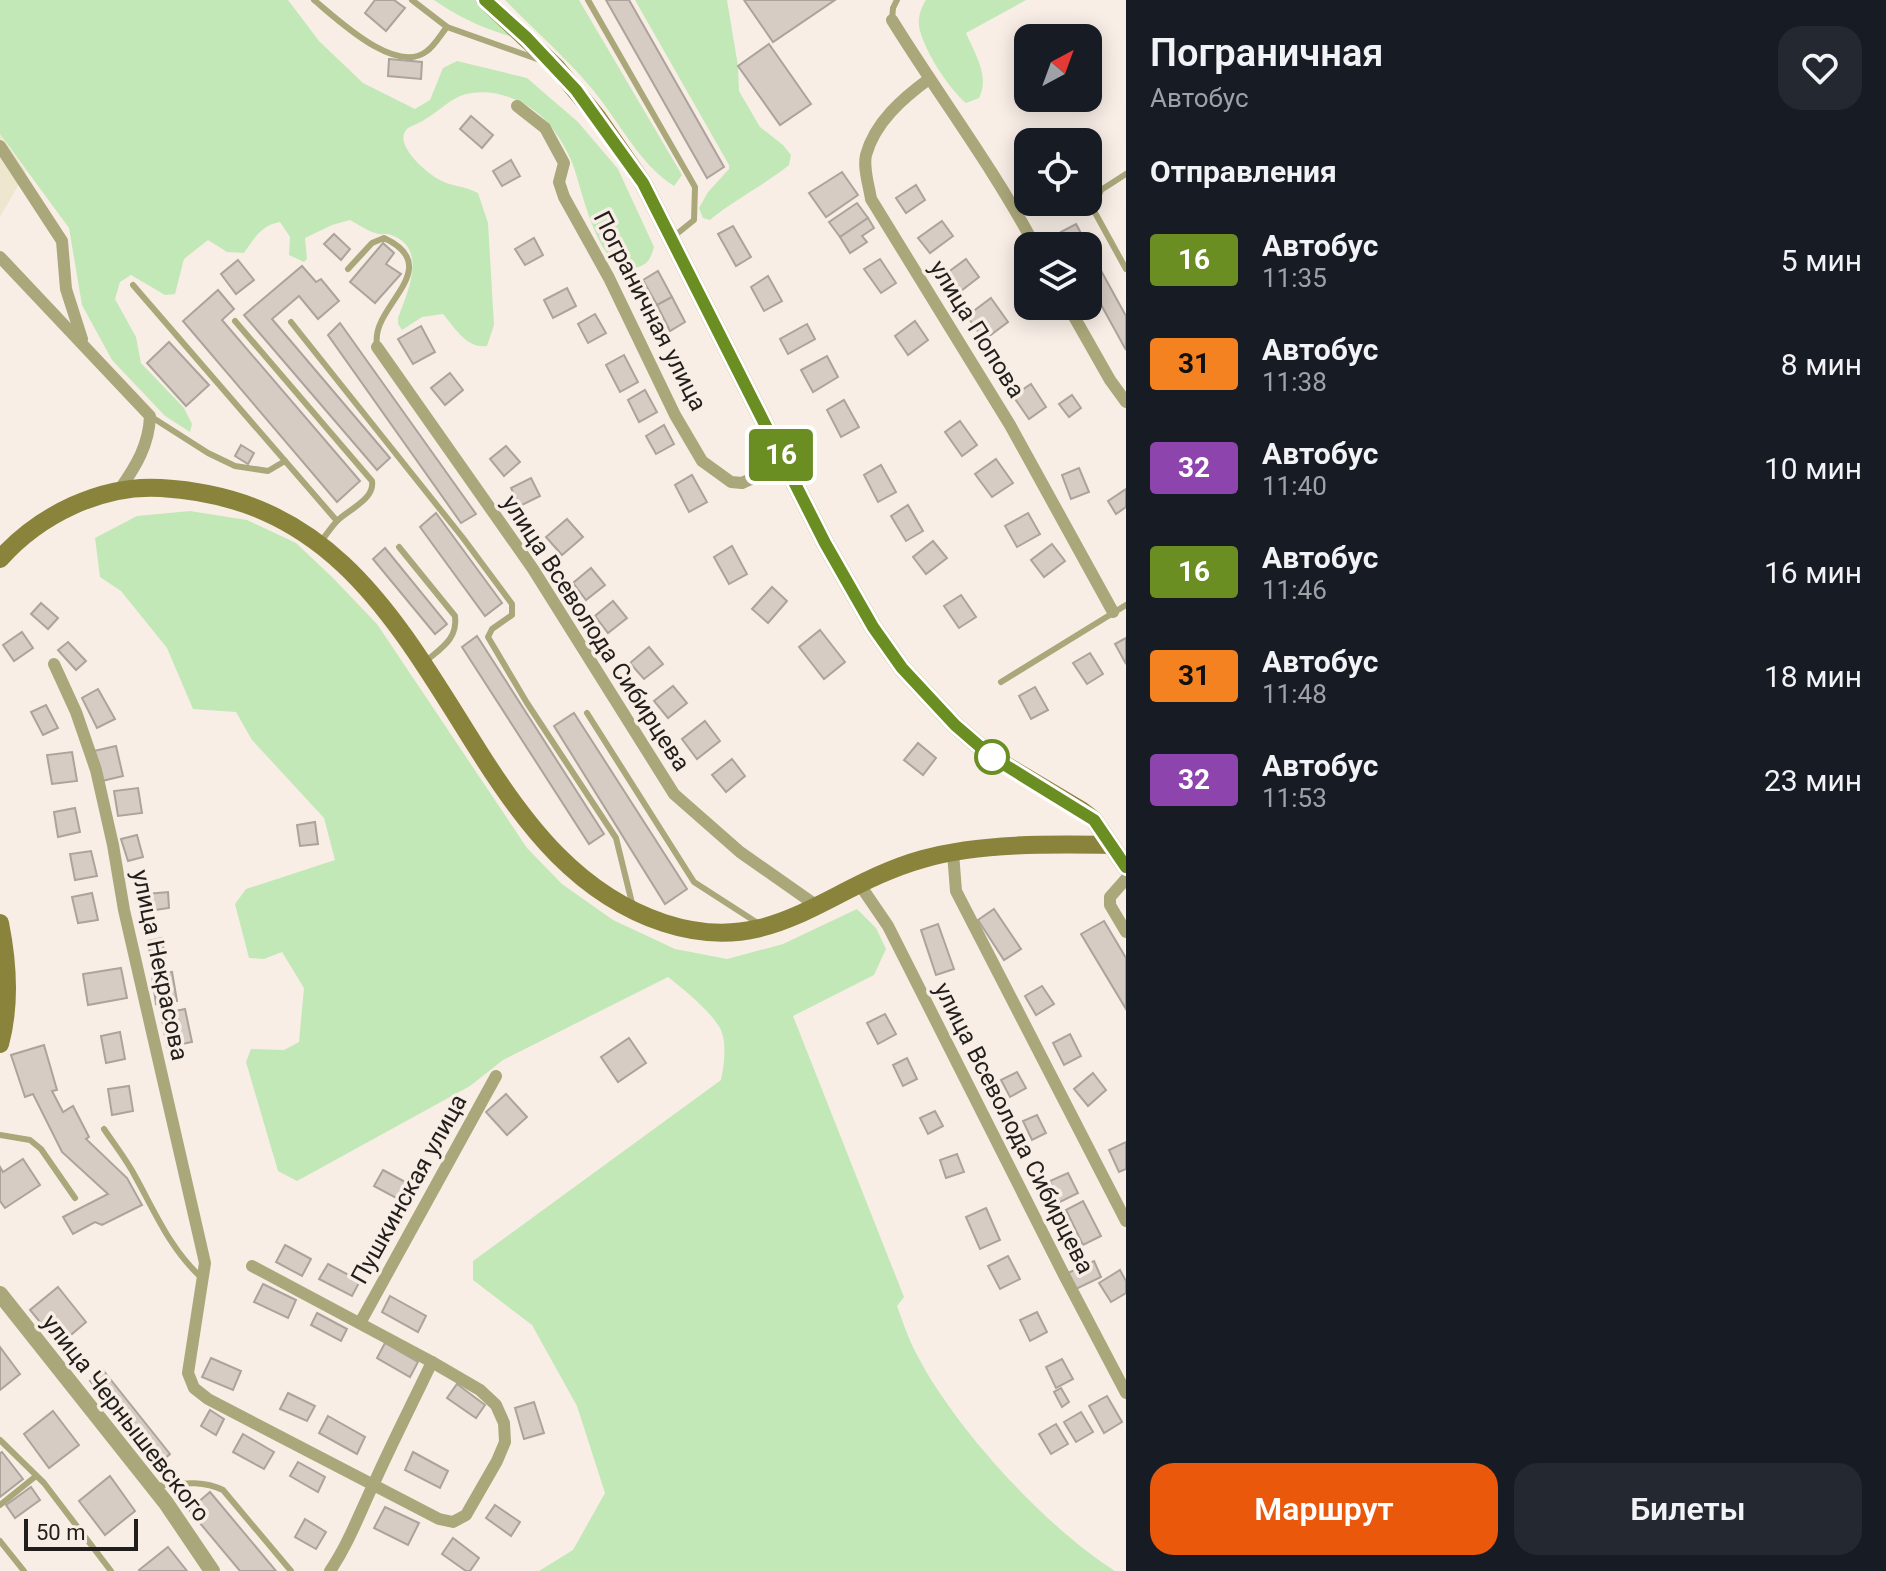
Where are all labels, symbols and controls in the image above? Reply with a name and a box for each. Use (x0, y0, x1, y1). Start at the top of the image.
north arrow (1014, 24, 1102, 112)
map controls (1014, 24, 1102, 320)
button: heart (1778, 26, 1862, 110)
text: Пограничная (1150, 31, 1384, 75)
text: Автобус (1150, 83, 1249, 113)
button: locate (1014, 128, 1102, 216)
text: Отправления (1150, 154, 1337, 189)
street label: Пограничная улица (588, 207, 712, 415)
text: Автобус (1262, 228, 1378, 263)
button: layers (1014, 232, 1102, 320)
text: 16 (1178, 243, 1210, 276)
text: 5 мин (1781, 243, 1862, 278)
street label: улица Попова (924, 255, 1030, 403)
text: 11:35 (1262, 263, 1327, 293)
text: Автобус (1262, 332, 1378, 367)
text: 31 (1178, 347, 1210, 380)
text: 8 мин (1781, 347, 1862, 382)
text: 11:38 (1262, 367, 1327, 397)
line badge: 16 (745, 429, 817, 481)
text: Автобус (1262, 436, 1378, 471)
text: 16 (765, 438, 797, 471)
text: 32 (1178, 451, 1210, 484)
text: 10 мин (1764, 451, 1862, 486)
text: 11:40 (1262, 471, 1327, 501)
street label: улица Всеволода Сибирцева (496, 490, 696, 776)
text: Автобус (1262, 540, 1378, 575)
text: 16 (1178, 555, 1210, 588)
text: 16 мин (1764, 555, 1862, 590)
text: 11:46 (1262, 575, 1327, 605)
text: Автобус (1262, 644, 1378, 679)
text: 31 (1178, 659, 1210, 692)
text: 18 мин (1764, 659, 1862, 694)
text: 11:48 (1262, 679, 1327, 709)
unlabelled marker (975, 740, 1009, 774)
text: Автобус (1262, 748, 1378, 783)
text: 32 (1178, 763, 1210, 796)
text: 23 мин (1764, 763, 1862, 798)
text: 11:53 (1262, 783, 1327, 813)
street label: улица Некрасова (126, 867, 194, 1063)
street label: улица Всеволода Сибирцева (928, 978, 1100, 1278)
street label: Пушкинская улица (345, 1089, 473, 1289)
street label: улица Чернышевского (36, 1309, 216, 1527)
button: Маршрут (1150, 1463, 1498, 1555)
button: Билеты (1514, 1463, 1862, 1555)
scale bar (24, 1515, 138, 1551)
text: 50 m (36, 1520, 85, 1545)

